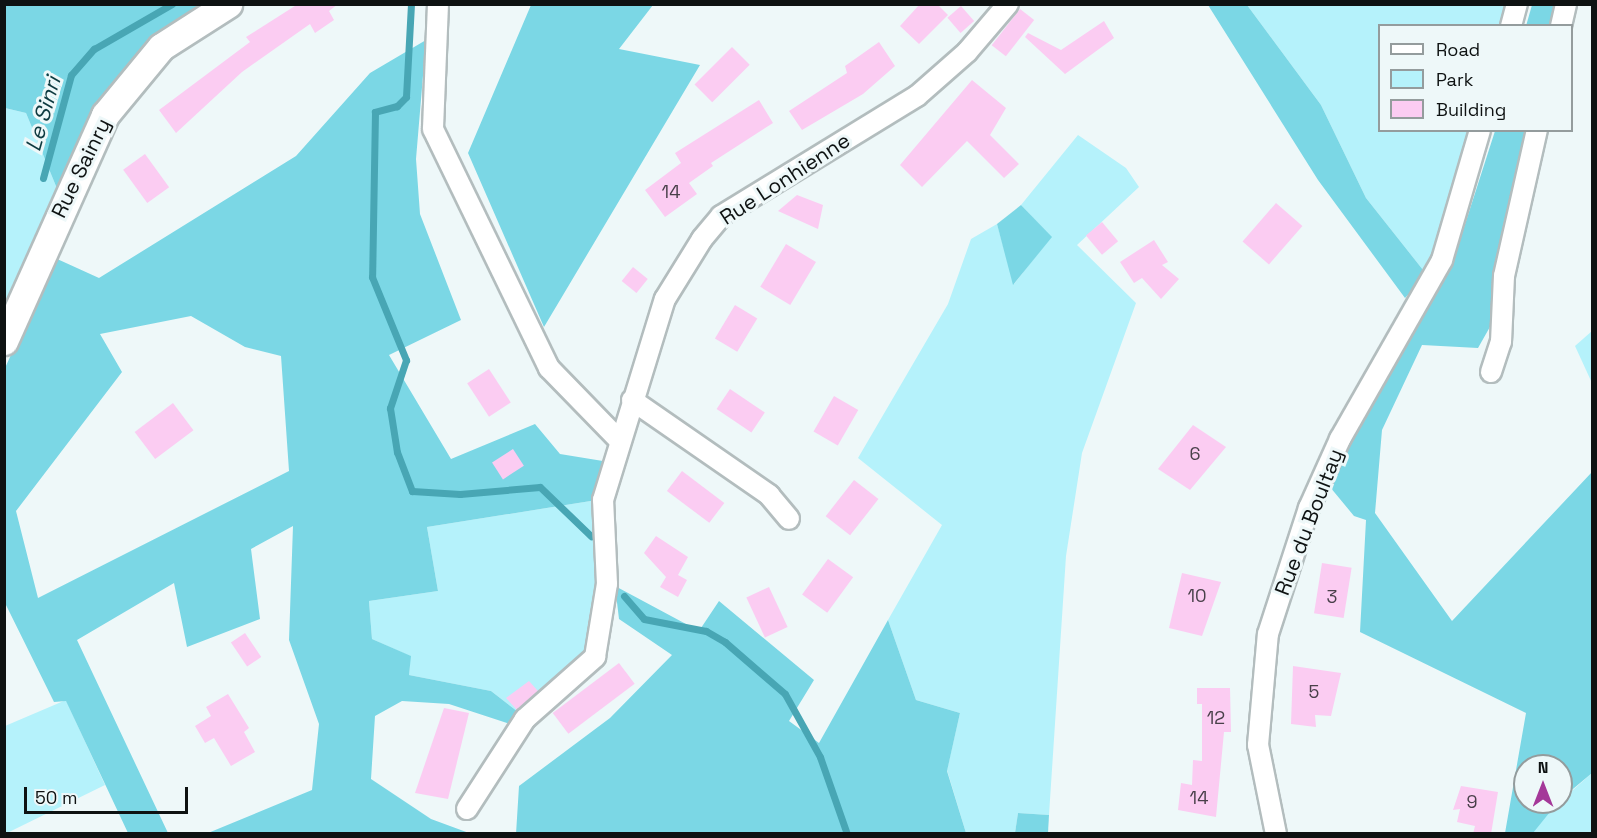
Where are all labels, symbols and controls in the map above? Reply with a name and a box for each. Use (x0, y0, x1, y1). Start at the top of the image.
legend (1378, 24, 1573, 132)
text: Road (1436, 38, 1480, 61)
text: Park (1436, 68, 1473, 91)
water label: Le Sinri (20, 74, 66, 154)
text: Building (1436, 98, 1506, 121)
street label: Rue Sainry (46, 114, 116, 222)
street label: Rue Lonhienne (715, 128, 855, 230)
house number: 14 (662, 181, 680, 203)
house number: 6 (1189, 443, 1201, 465)
street label: Rue du Boultay (1269, 445, 1349, 599)
house number: 10 (1187, 585, 1207, 607)
house number: 3 (1327, 586, 1337, 608)
house number: 5 (1309, 681, 1319, 703)
house number: 12 (1207, 707, 1225, 729)
north arrow (1513, 754, 1573, 814)
text: N (1538, 757, 1548, 778)
scale bar (27, 775, 190, 813)
text: 50 m (35, 786, 77, 809)
house number: 14 (1190, 787, 1208, 809)
house number: 9 (1466, 791, 1478, 813)

